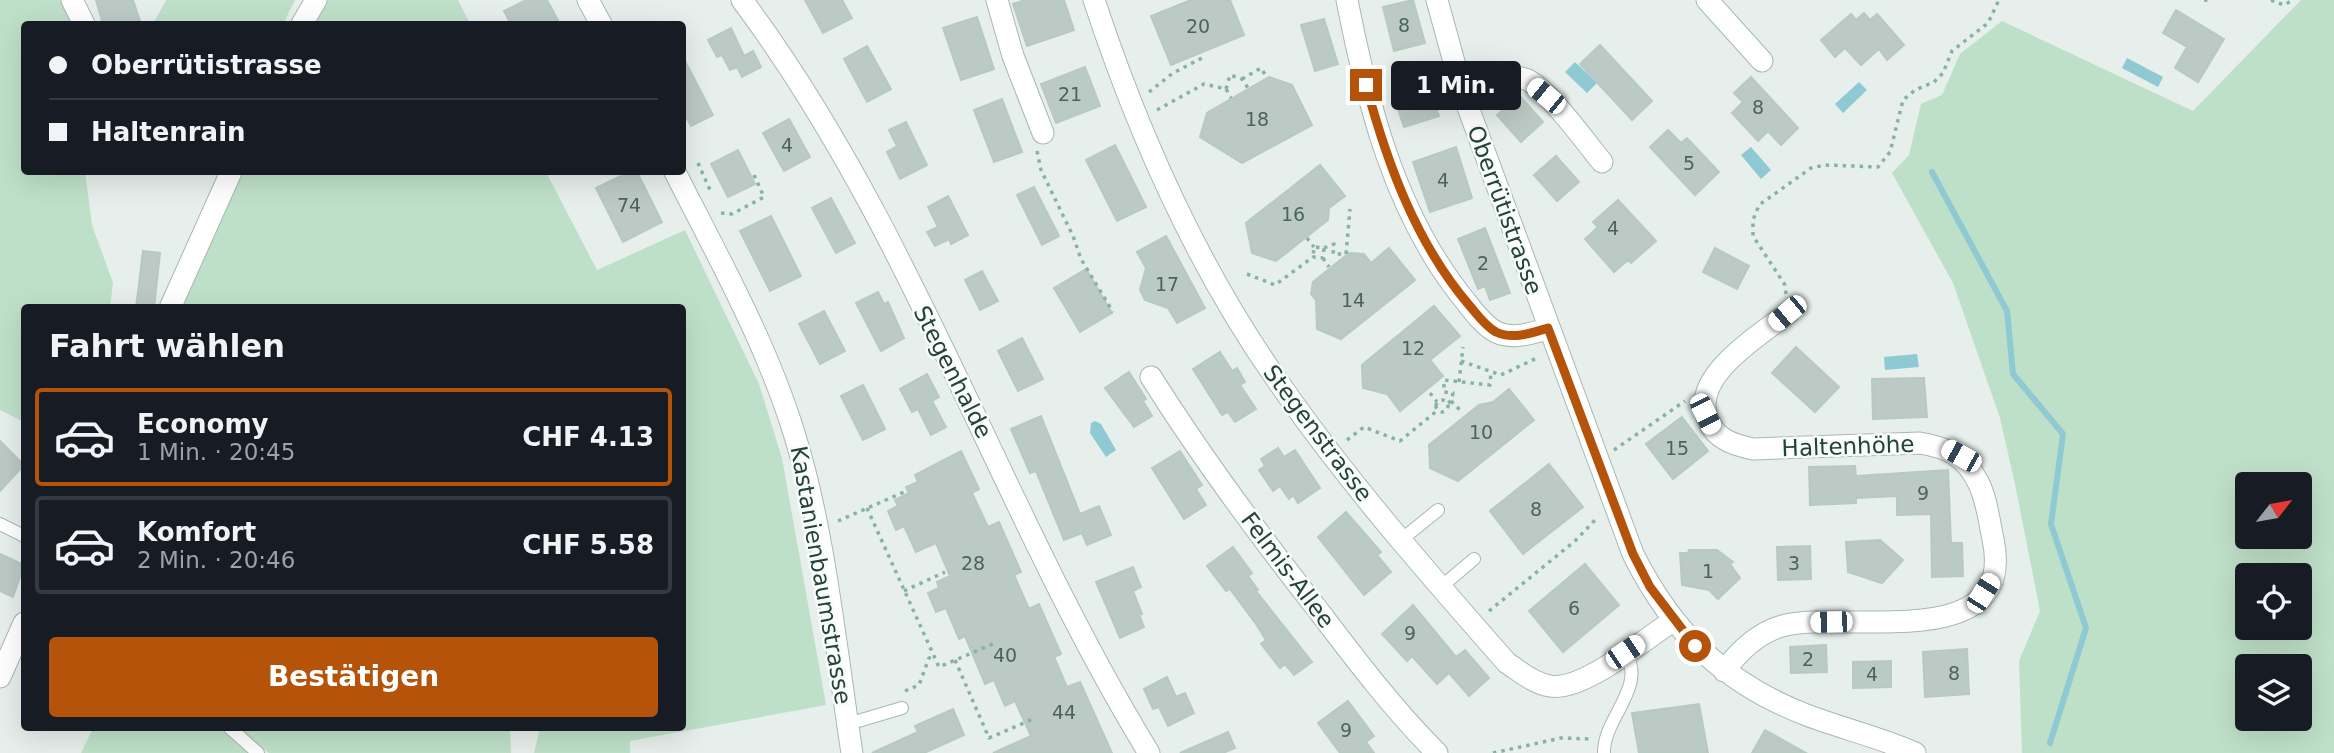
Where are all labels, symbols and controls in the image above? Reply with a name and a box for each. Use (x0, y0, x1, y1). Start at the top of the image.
house number: 8 (1398, 14, 1410, 36)
house number: 20 (1186, 15, 1210, 37)
text: Oberrütistrasse (91, 50, 322, 80)
callout: 1 Min. (1390, 60, 1520, 110)
route end (1350, 69, 1382, 101)
text: 1 Min. (1416, 72, 1496, 98)
car (1524, 75, 1569, 117)
house number: 21 (1058, 83, 1082, 105)
house number: 8 (1752, 96, 1764, 118)
house number: 18 (1245, 108, 1269, 130)
text: Haltenrain (91, 117, 246, 147)
street label: Oberrütistrasse (1462, 122, 1548, 298)
house number: 4 (781, 134, 793, 156)
house number: 5 (1683, 152, 1695, 174)
house number: 4 (1437, 169, 1449, 191)
house number: 74 (617, 194, 641, 216)
house number: 16 (1281, 203, 1305, 225)
house number: 4 (1607, 217, 1619, 239)
house number: 2 (1477, 252, 1489, 274)
house number: 17 (1155, 273, 1179, 295)
house number: 14 (1341, 289, 1365, 311)
car (1765, 291, 1810, 335)
street label: Stegenhalde (909, 302, 997, 442)
text: Fahrt wählen (49, 327, 285, 365)
house number: 12 (1401, 337, 1425, 359)
street label: Stegenstrasse (1258, 360, 1378, 506)
car (1687, 391, 1724, 437)
icon: car (53, 406, 116, 469)
text: Economy (137, 409, 268, 439)
house number: 10 (1469, 421, 1493, 443)
text: CHF 4.13 (522, 422, 654, 452)
street label: Haltenhöhe (1781, 431, 1915, 461)
house number: 15 (1665, 437, 1689, 459)
car (1938, 437, 1985, 475)
text: 1 Min. · 20:45 (137, 439, 295, 465)
street label: Kastanienbaumstrasse (785, 444, 857, 706)
north arrow (2235, 472, 2312, 550)
map controls (2235, 472, 2312, 731)
house number: 9 (1917, 482, 1929, 504)
house number: 8 (1530, 498, 1542, 520)
street label: Felmis-Allee (1236, 507, 1340, 633)
icon: car (53, 514, 116, 577)
text: Komfort (137, 517, 256, 547)
text: CHF 5.58 (522, 530, 654, 560)
text: 2 Min. · 20:46 (137, 547, 295, 573)
house number: 28 (961, 552, 985, 574)
house number: 3 (1788, 552, 1800, 574)
house number: 1 (1702, 560, 1714, 582)
button: locate (2235, 563, 2312, 640)
car (1963, 570, 2004, 616)
house number: 6 (1568, 597, 1580, 619)
car (1810, 611, 1853, 633)
house number: 9 (1404, 622, 1416, 644)
route start (1679, 630, 1711, 662)
car (1602, 632, 1649, 672)
button: Bestätigen (49, 637, 658, 717)
house number: 40 (993, 644, 1017, 666)
house number: 2 (1802, 648, 1814, 670)
button: layers (2235, 654, 2312, 731)
house number: 8 (1948, 662, 1960, 684)
house number: 4 (1866, 663, 1878, 685)
house number: 44 (1052, 701, 1076, 723)
house number: 9 (1340, 719, 1352, 741)

